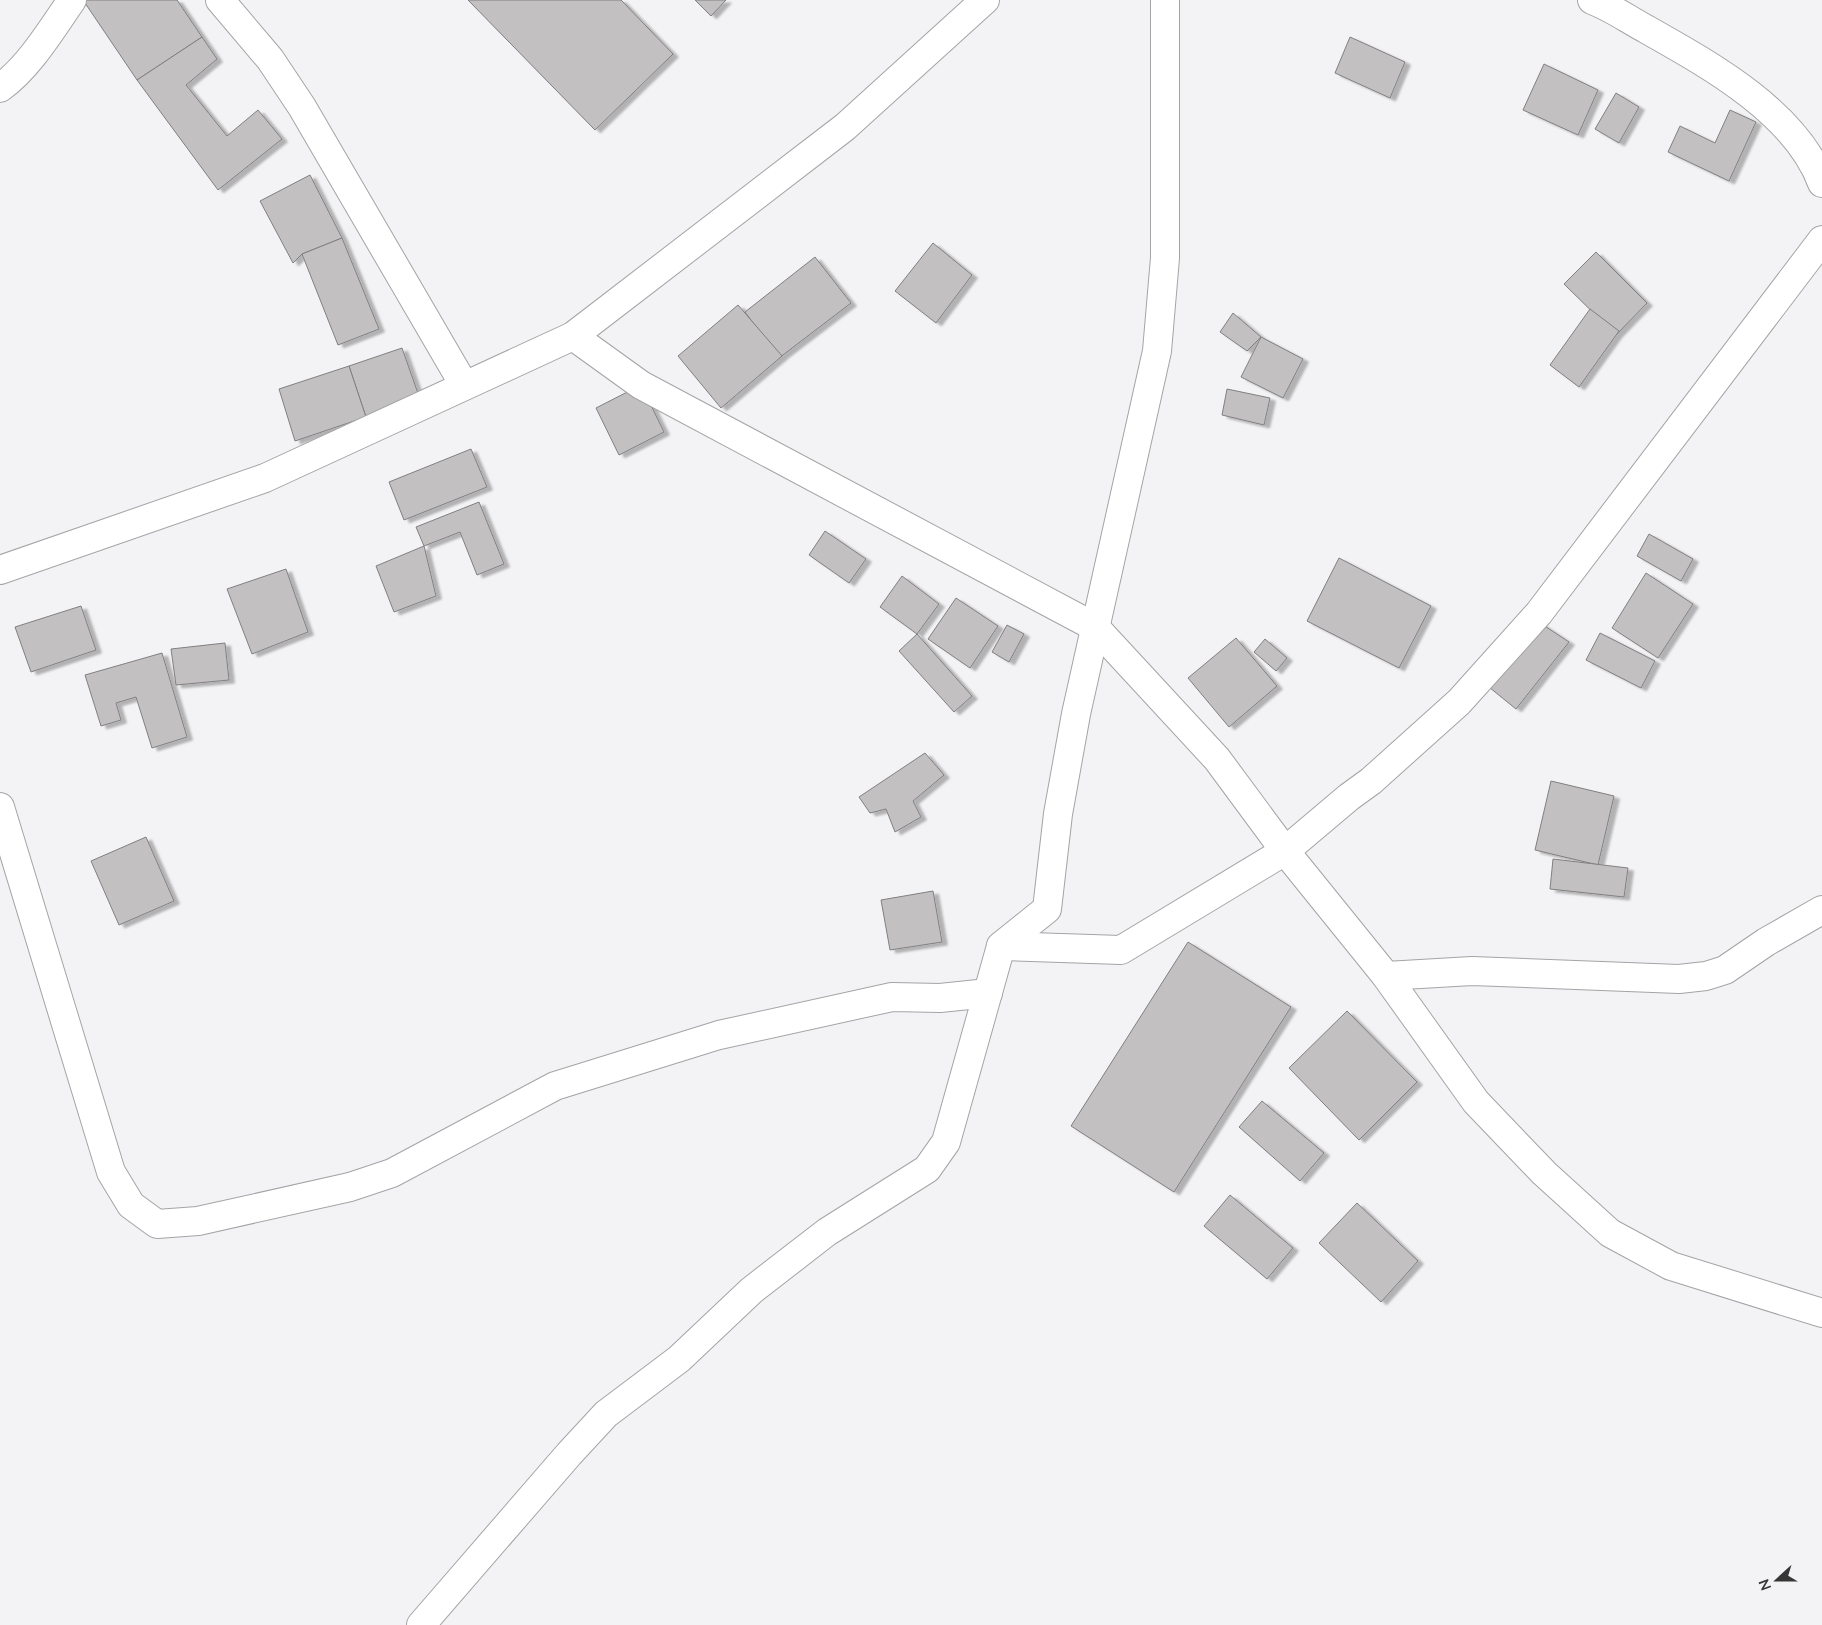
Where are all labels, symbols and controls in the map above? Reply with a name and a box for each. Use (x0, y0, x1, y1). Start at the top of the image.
north arrow (1752, 1555, 1802, 1605)
text: N (1755, 1577, 1774, 1593)

